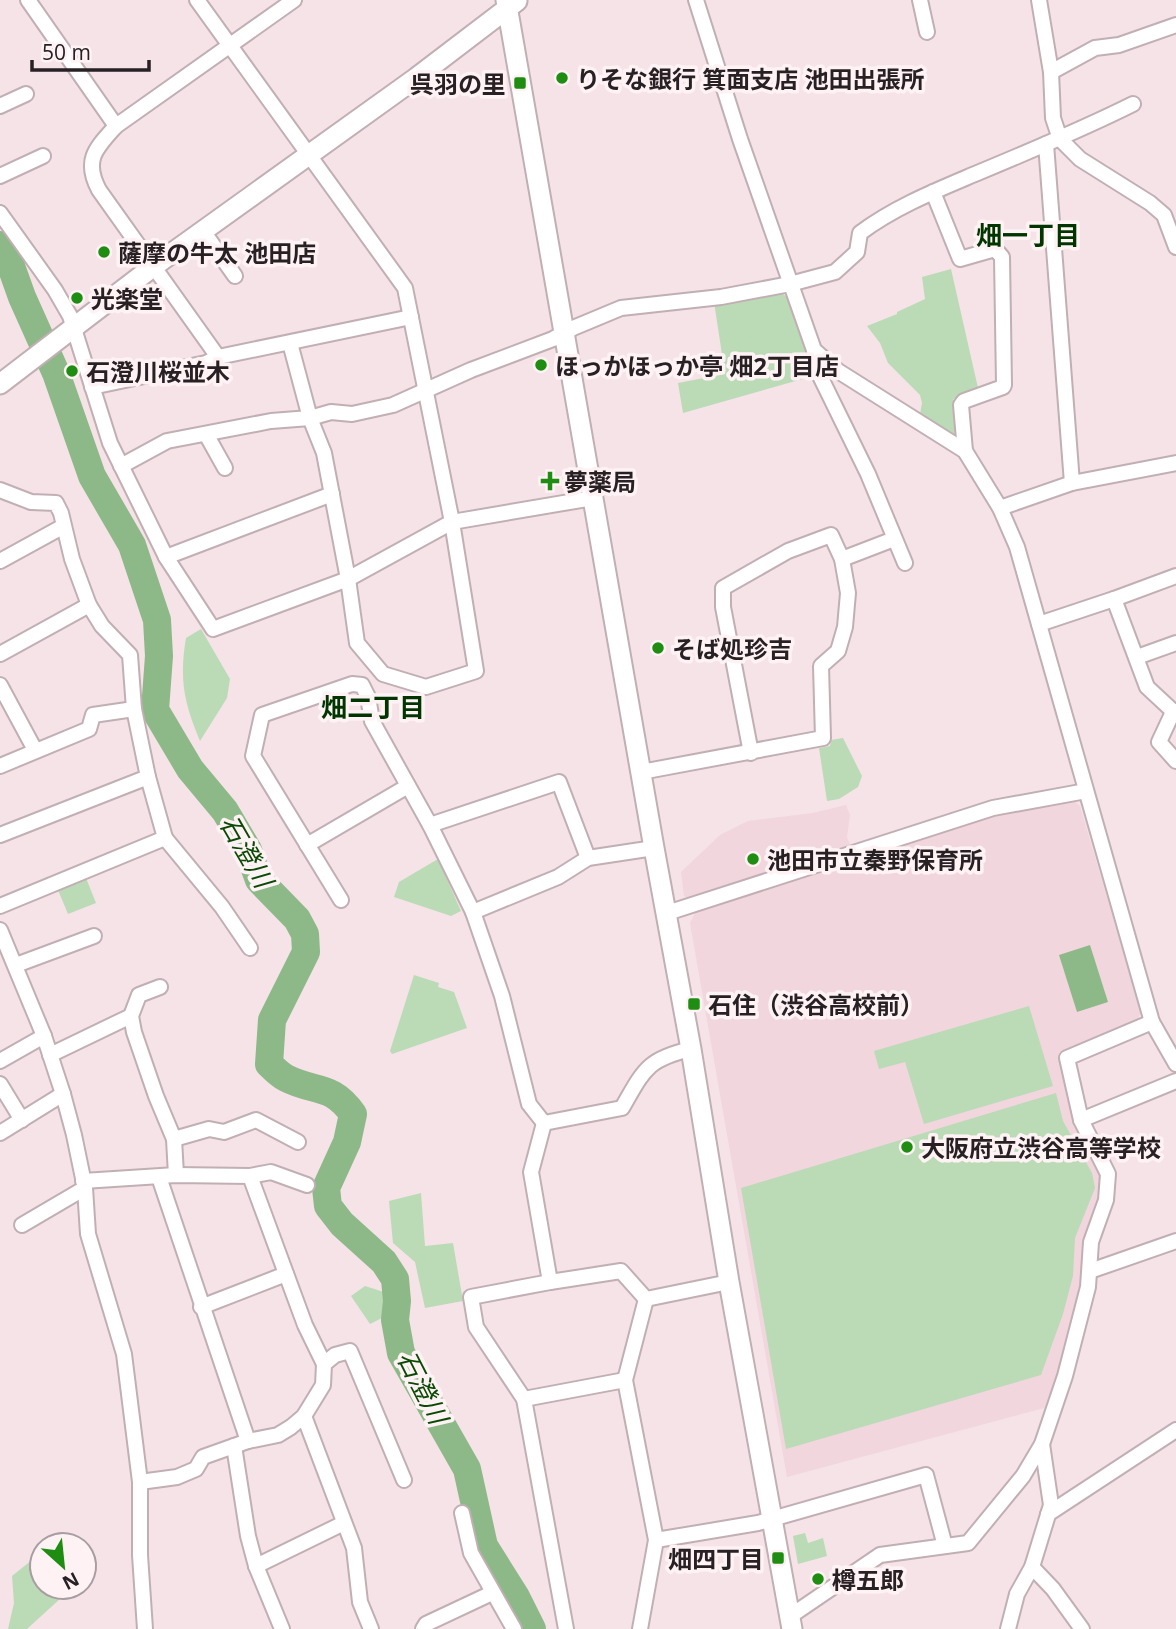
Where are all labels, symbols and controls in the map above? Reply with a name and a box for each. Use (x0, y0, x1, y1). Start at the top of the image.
scale bar (32, 28, 149, 72)
text: 50 m (42, 38, 91, 66)
place label: りそな銀行 箕面支店 池田出張所 (576, 62, 924, 95)
place label: 呉羽の里 (410, 67, 506, 100)
marker: りそな銀行 箕面支店 池田出張所 (554, 70, 570, 86)
marker: 呉羽の里 (512, 75, 528, 91)
district label: 畑一丁目 (976, 217, 1080, 253)
place label: 薩摩の牛太 池田店 (118, 236, 316, 269)
marker: 薩摩の牛太 池田店 (96, 244, 112, 260)
place label: 光楽堂 (91, 282, 163, 315)
marker: 光楽堂 (69, 290, 85, 306)
place label: ほっかほっか亭 畑2丁目店 (555, 349, 839, 382)
place label: 石澄川桜並木 (86, 355, 230, 388)
marker: ほっかほっか亭 畑2丁目店 (533, 357, 549, 373)
marker: 石澄川桜並木 (64, 363, 80, 379)
place label: 夢薬局 (564, 465, 636, 498)
marker: 夢薬局 (542, 473, 558, 489)
place label: そば処珍吉 (672, 632, 792, 665)
marker: そば処珍吉 (650, 640, 666, 656)
district label: 畑二丁目 (321, 689, 425, 725)
water label: 石澄川 (212, 808, 284, 896)
place label: 池田市立秦野保育所 (767, 843, 983, 876)
marker: 池田市立秦野保育所 (745, 851, 761, 867)
place label: 石住（渋谷高校前） (708, 988, 924, 1021)
marker: 石住（渋谷高校前） (686, 996, 702, 1012)
place label: 大阪府立渋谷高等学校 (921, 1131, 1161, 1164)
marker: 大阪府立渋谷高等学校 (899, 1139, 915, 1155)
water label: 石澄川 (389, 1344, 458, 1433)
north arrow (28, 1531, 98, 1601)
place label: 畑四丁目 (668, 1542, 764, 1575)
marker: 畑四丁目 (770, 1550, 786, 1566)
place label: 樽五郎 (832, 1563, 904, 1596)
text: N (58, 1566, 84, 1596)
marker: 樽五郎 (810, 1571, 826, 1587)

